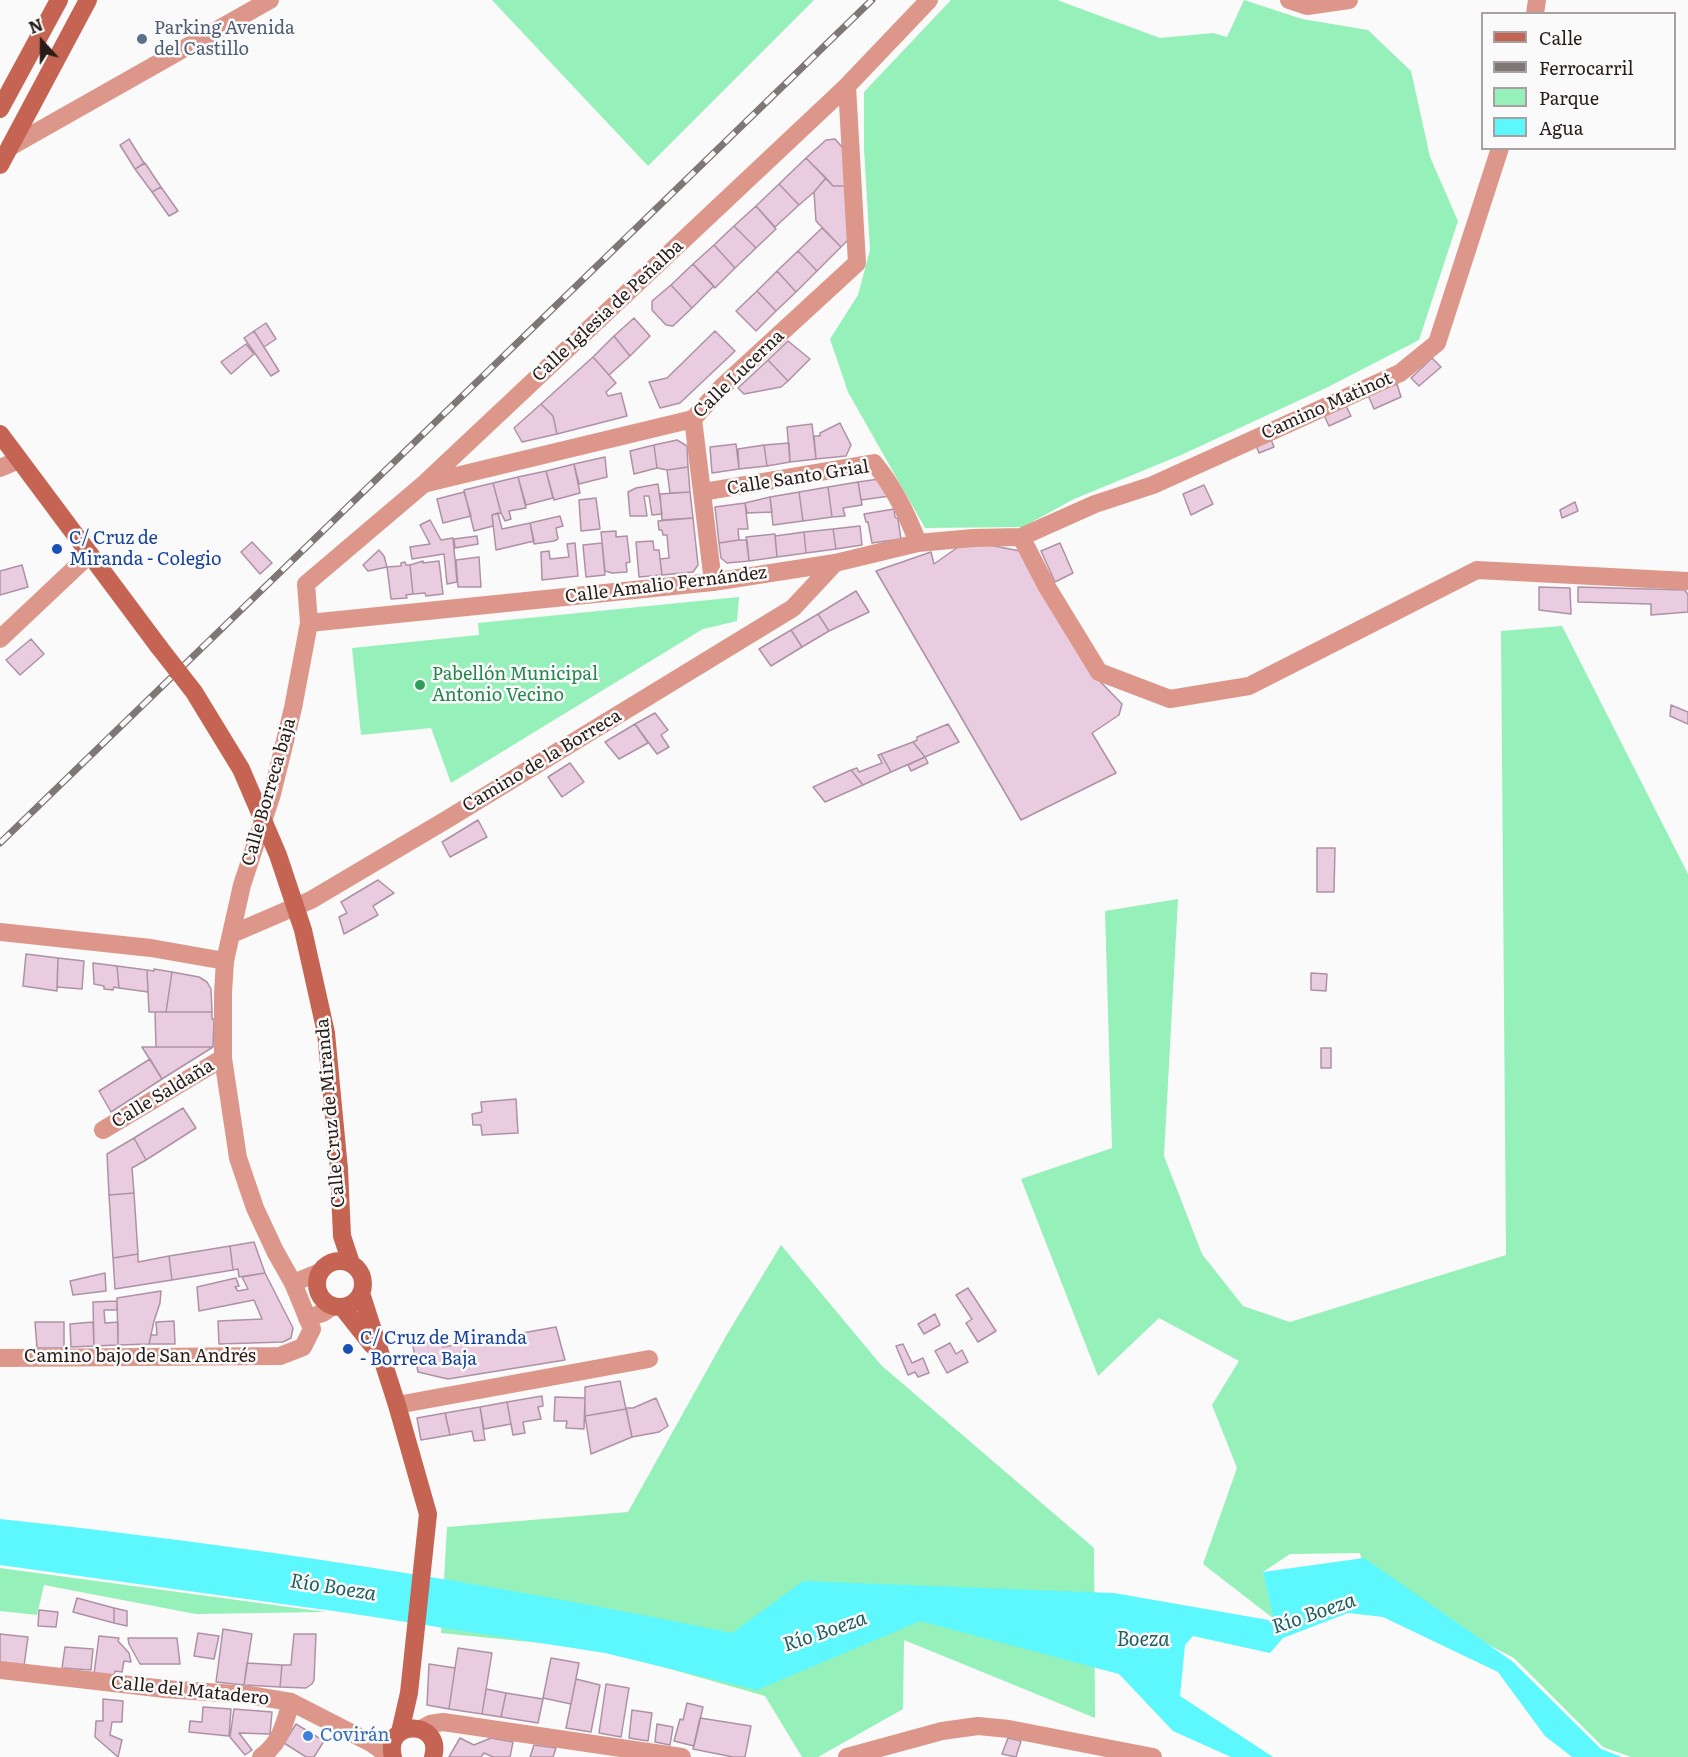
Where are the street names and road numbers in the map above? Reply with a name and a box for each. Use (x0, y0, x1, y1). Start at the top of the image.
street label: Calle Iglesia de Peñalba (528, 235, 688, 387)
street label: Calle Lucerna (689, 325, 789, 423)
street label: Camino Matinot (1258, 367, 1396, 445)
street label: Calle Santo Grial (725, 456, 871, 500)
street label: Calle Amalio Fernández (564, 562, 768, 608)
street label: Camino de la Borreca (459, 705, 625, 817)
street label: Calle Borreca baja (238, 715, 300, 869)
street label: Calle Cruz de Miranda (312, 1017, 350, 1209)
street label: Calle Saldaña (108, 1055, 218, 1133)
street label: Camino bajo de San Andrés (24, 1346, 256, 1368)
street label: Calle del Matadero (110, 1672, 270, 1710)

